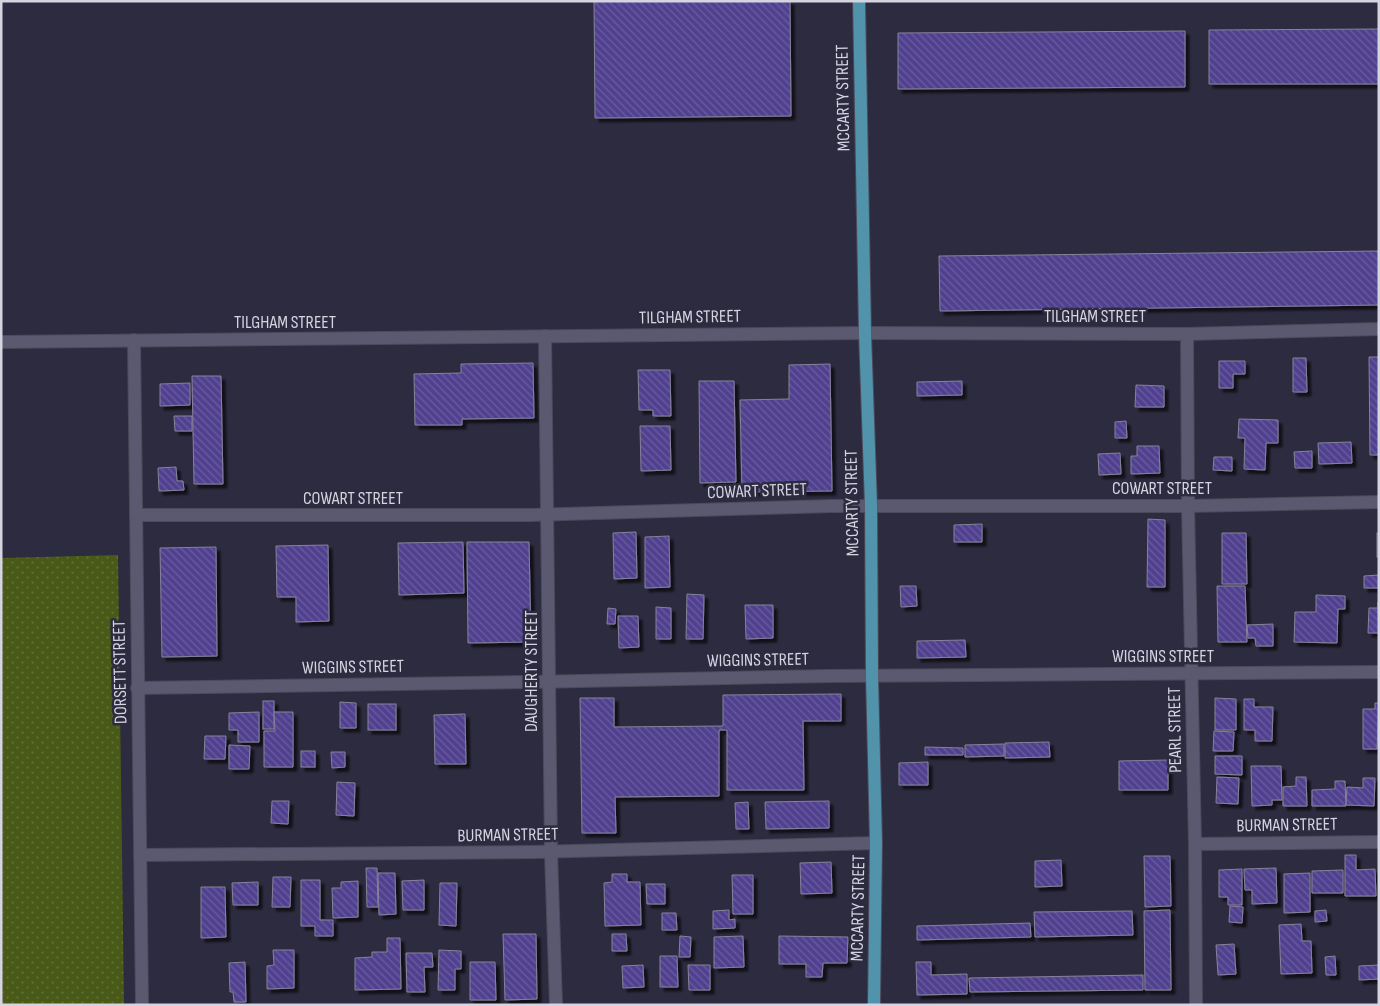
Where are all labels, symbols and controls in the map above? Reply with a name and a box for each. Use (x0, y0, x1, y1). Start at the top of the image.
street label: MCCARTY STREET (832, 44, 854, 152)
street label: TILGHAM STREET (639, 306, 741, 328)
street label: TILGHAM STREET (1044, 306, 1146, 327)
street label: TILGHAM STREET (234, 312, 336, 333)
street label: MCCARTY STREET (841, 449, 863, 557)
street label: COWART STREET (1112, 478, 1212, 499)
street label: COWART STREET (707, 479, 807, 503)
street label: COWART STREET (303, 488, 403, 509)
street label: DAUGHERTY STREET (521, 610, 542, 732)
street label: DORSETT STREET (109, 620, 131, 724)
street label: WIGGINS STREET (1112, 646, 1214, 667)
street label: WIGGINS STREET (707, 649, 809, 671)
street label: WIGGINS STREET (302, 656, 404, 678)
street label: PEARL STREET (1164, 687, 1186, 773)
street label: BURMAN STREET (1236, 814, 1338, 836)
street label: BURMAN STREET (457, 824, 559, 846)
street label: MCCARTY STREET (847, 854, 869, 962)

